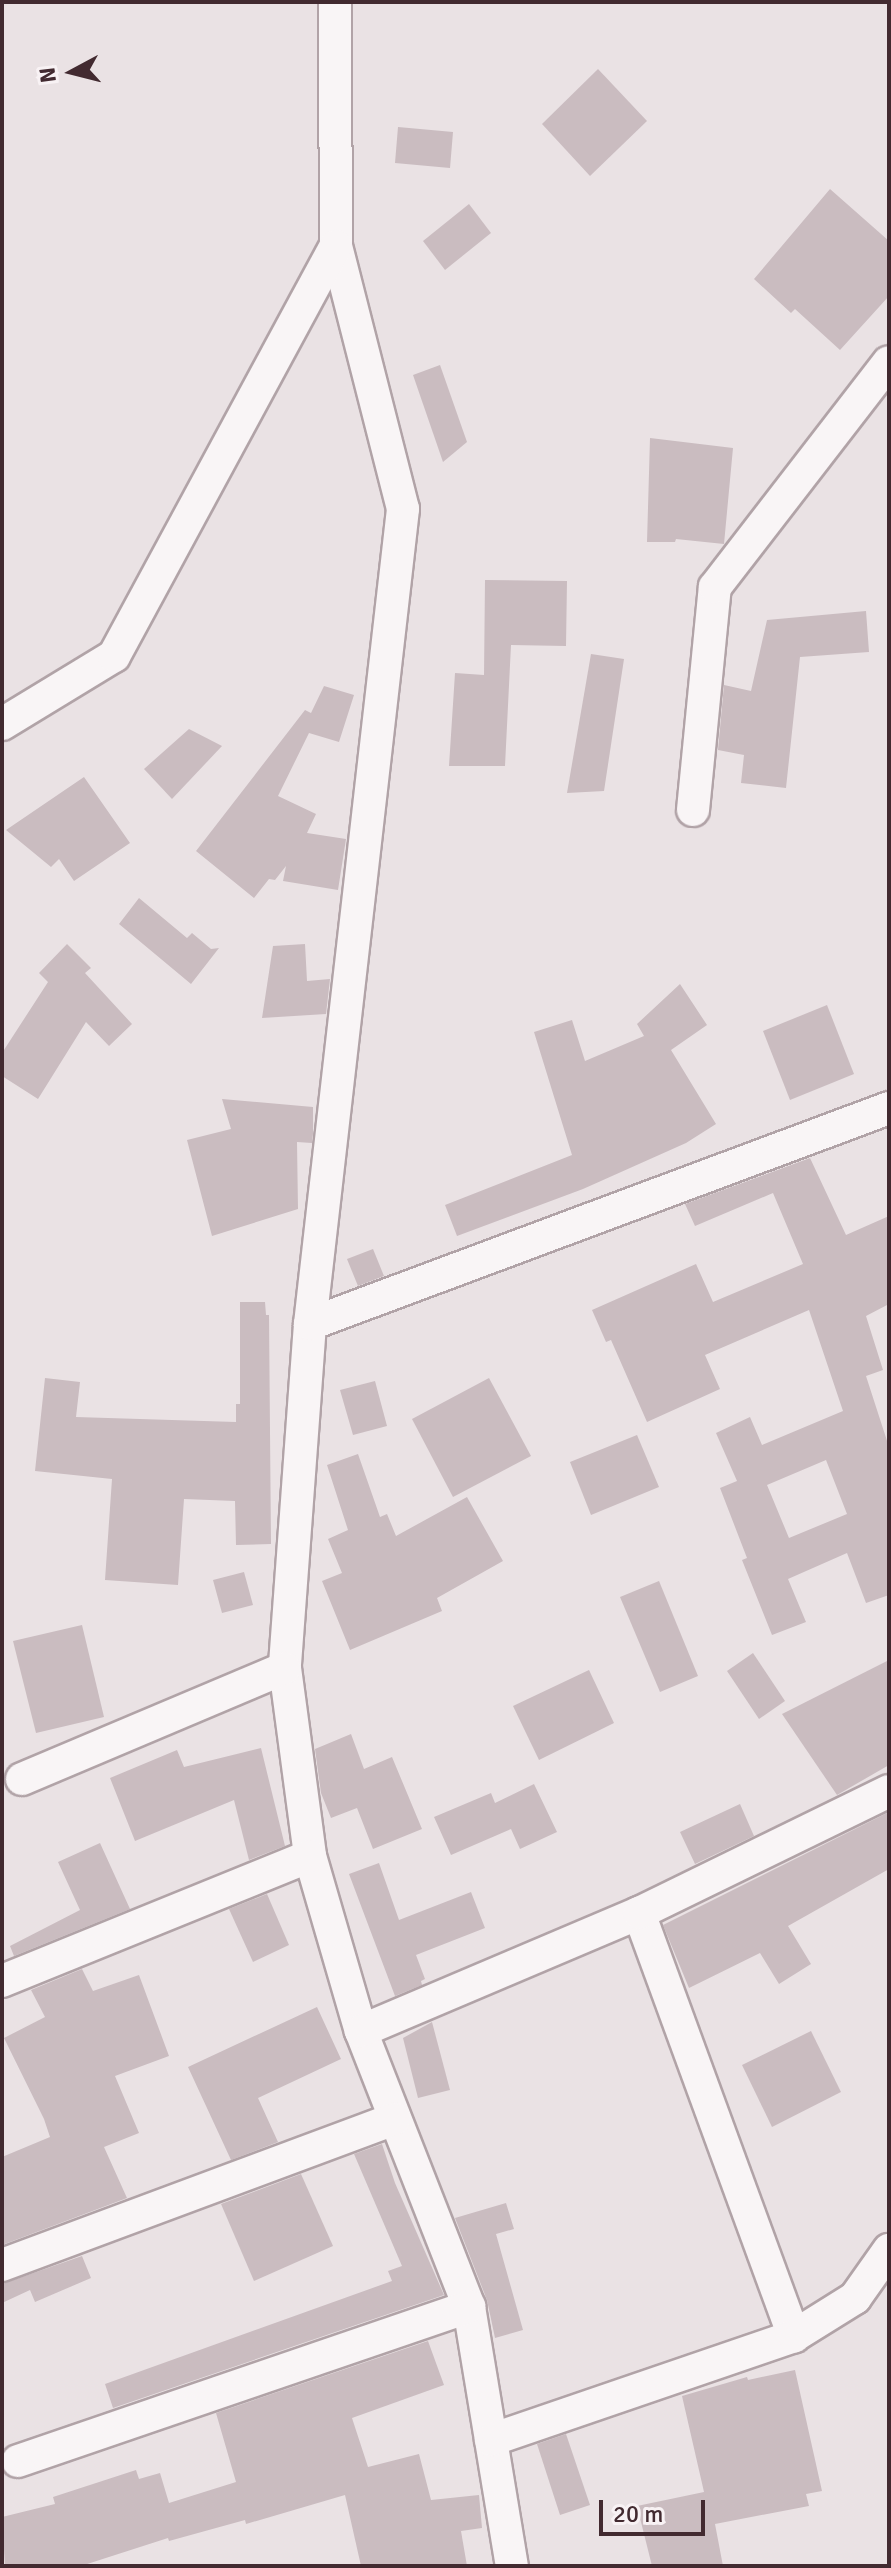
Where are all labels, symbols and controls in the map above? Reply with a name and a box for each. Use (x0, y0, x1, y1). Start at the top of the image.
north arrow (32, 32, 112, 112)
text: N (33, 66, 62, 84)
scale bar (603, 2484, 709, 2534)
text: 20 m (613, 2499, 663, 2529)

